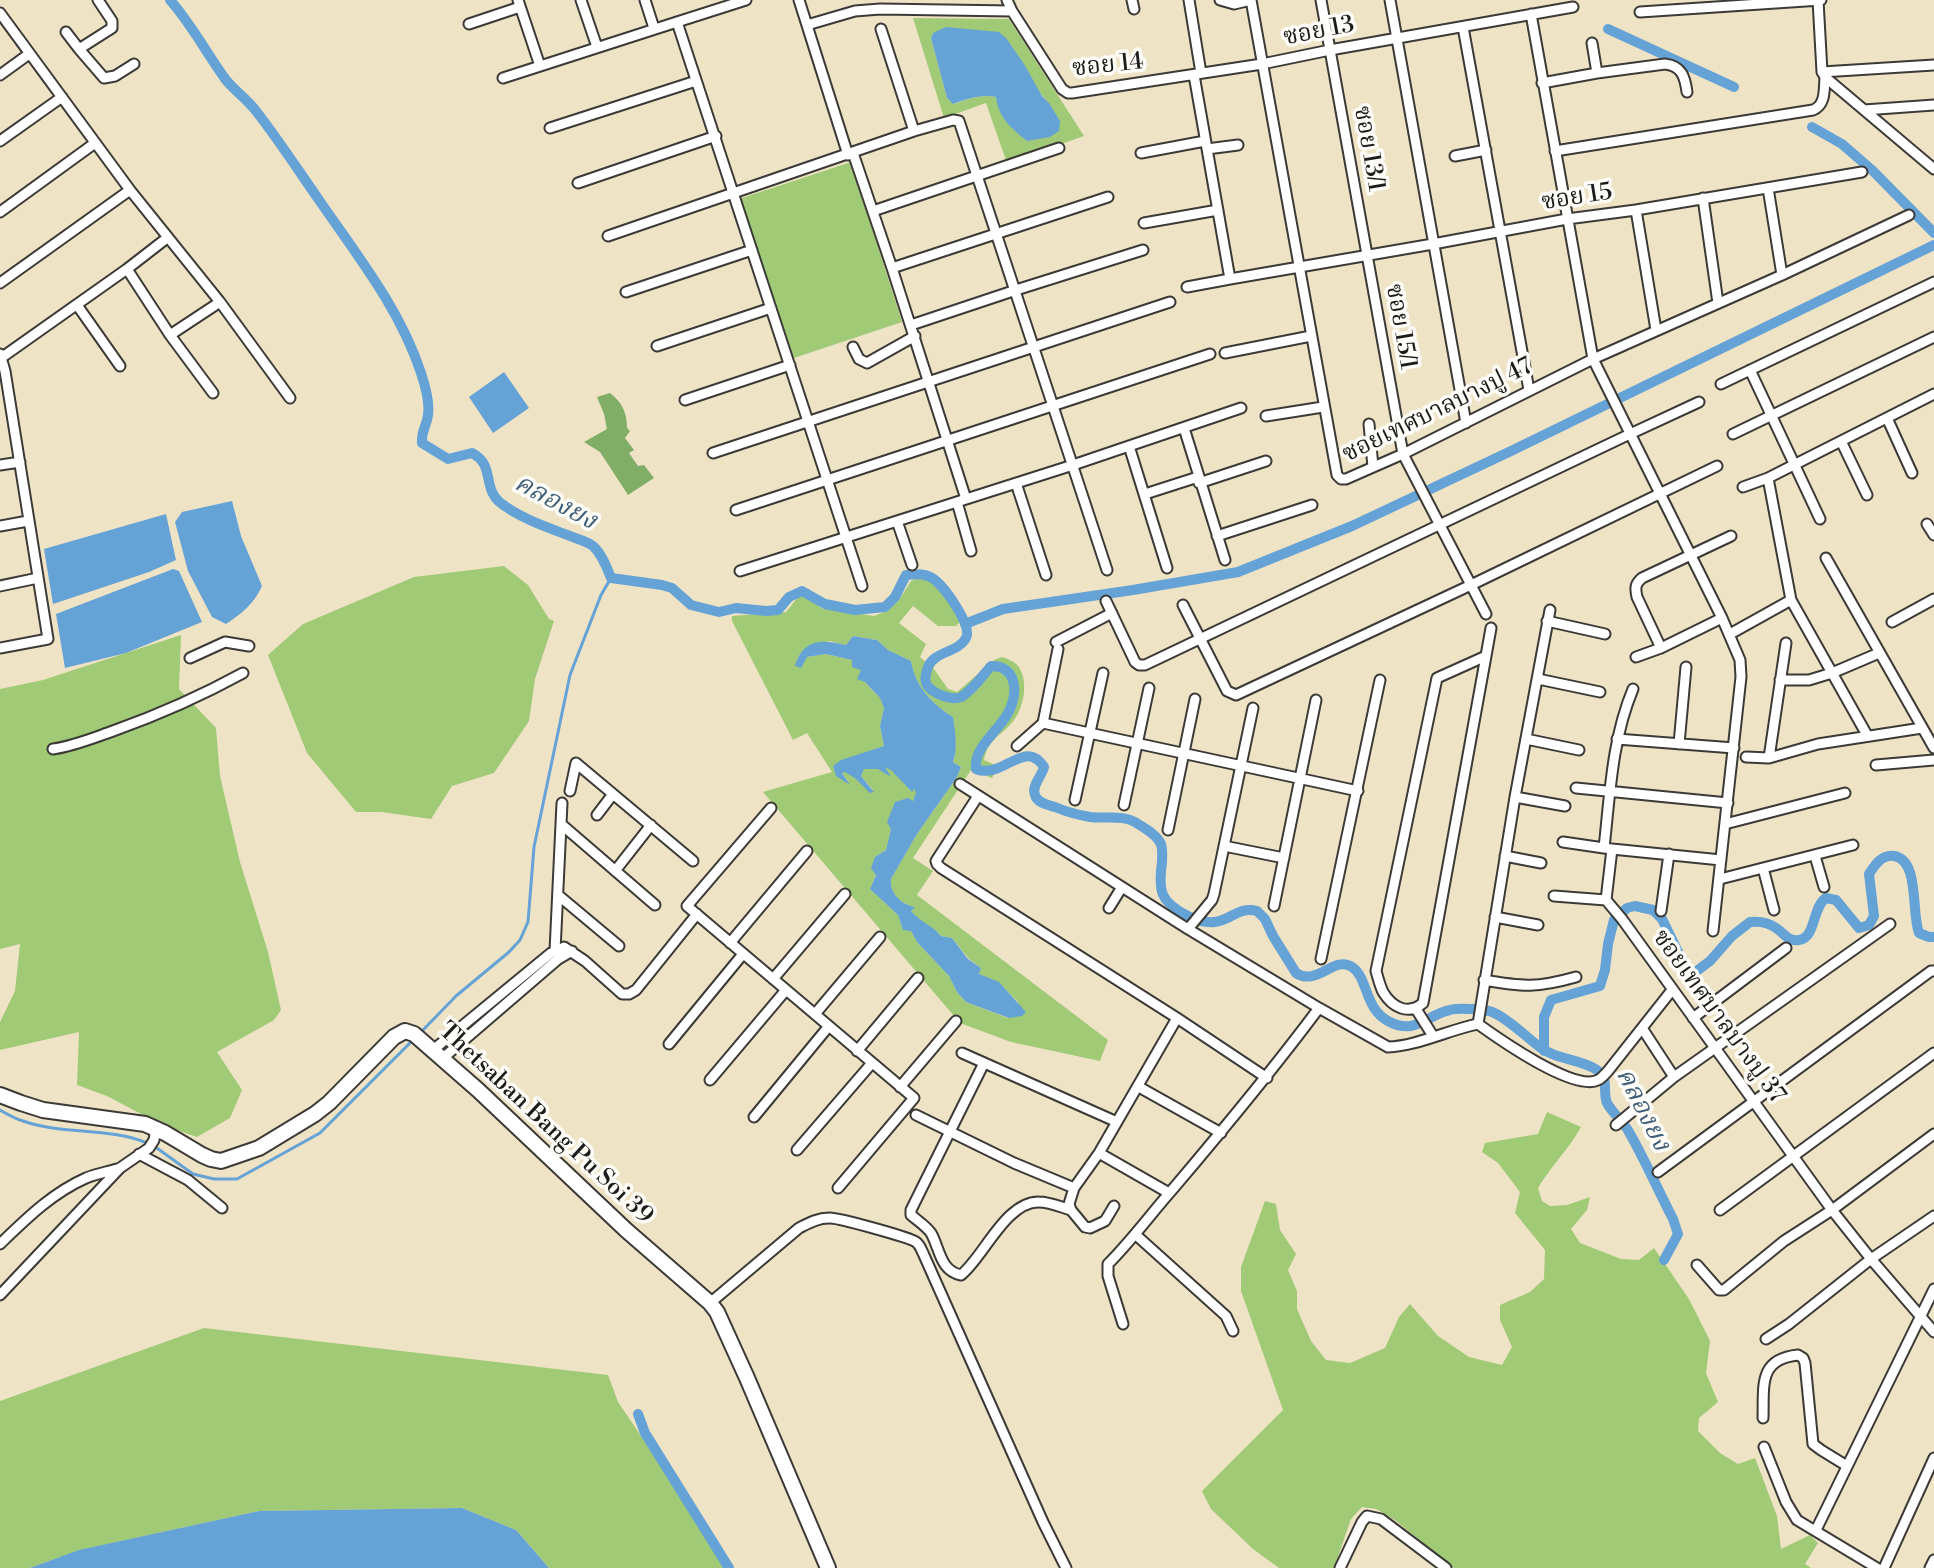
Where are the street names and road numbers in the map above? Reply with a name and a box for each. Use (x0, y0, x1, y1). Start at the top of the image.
street label: ซอย 13 (1281, 11, 1357, 53)
street label: ซอย 14 (1071, 48, 1145, 84)
street label: ซอย 13/1 (1346, 104, 1390, 194)
street label: ซอย 15 (1539, 178, 1615, 218)
street label: ซอย 15/1 (1378, 282, 1422, 372)
street label: ซอยเทศบาลบางปู 47 (1338, 352, 1538, 470)
street label: ซอยเทศบาลบางปู 37 (1645, 925, 1791, 1109)
street label: Thetsaban Bang Pu Soi 39 (432, 1017, 658, 1231)

